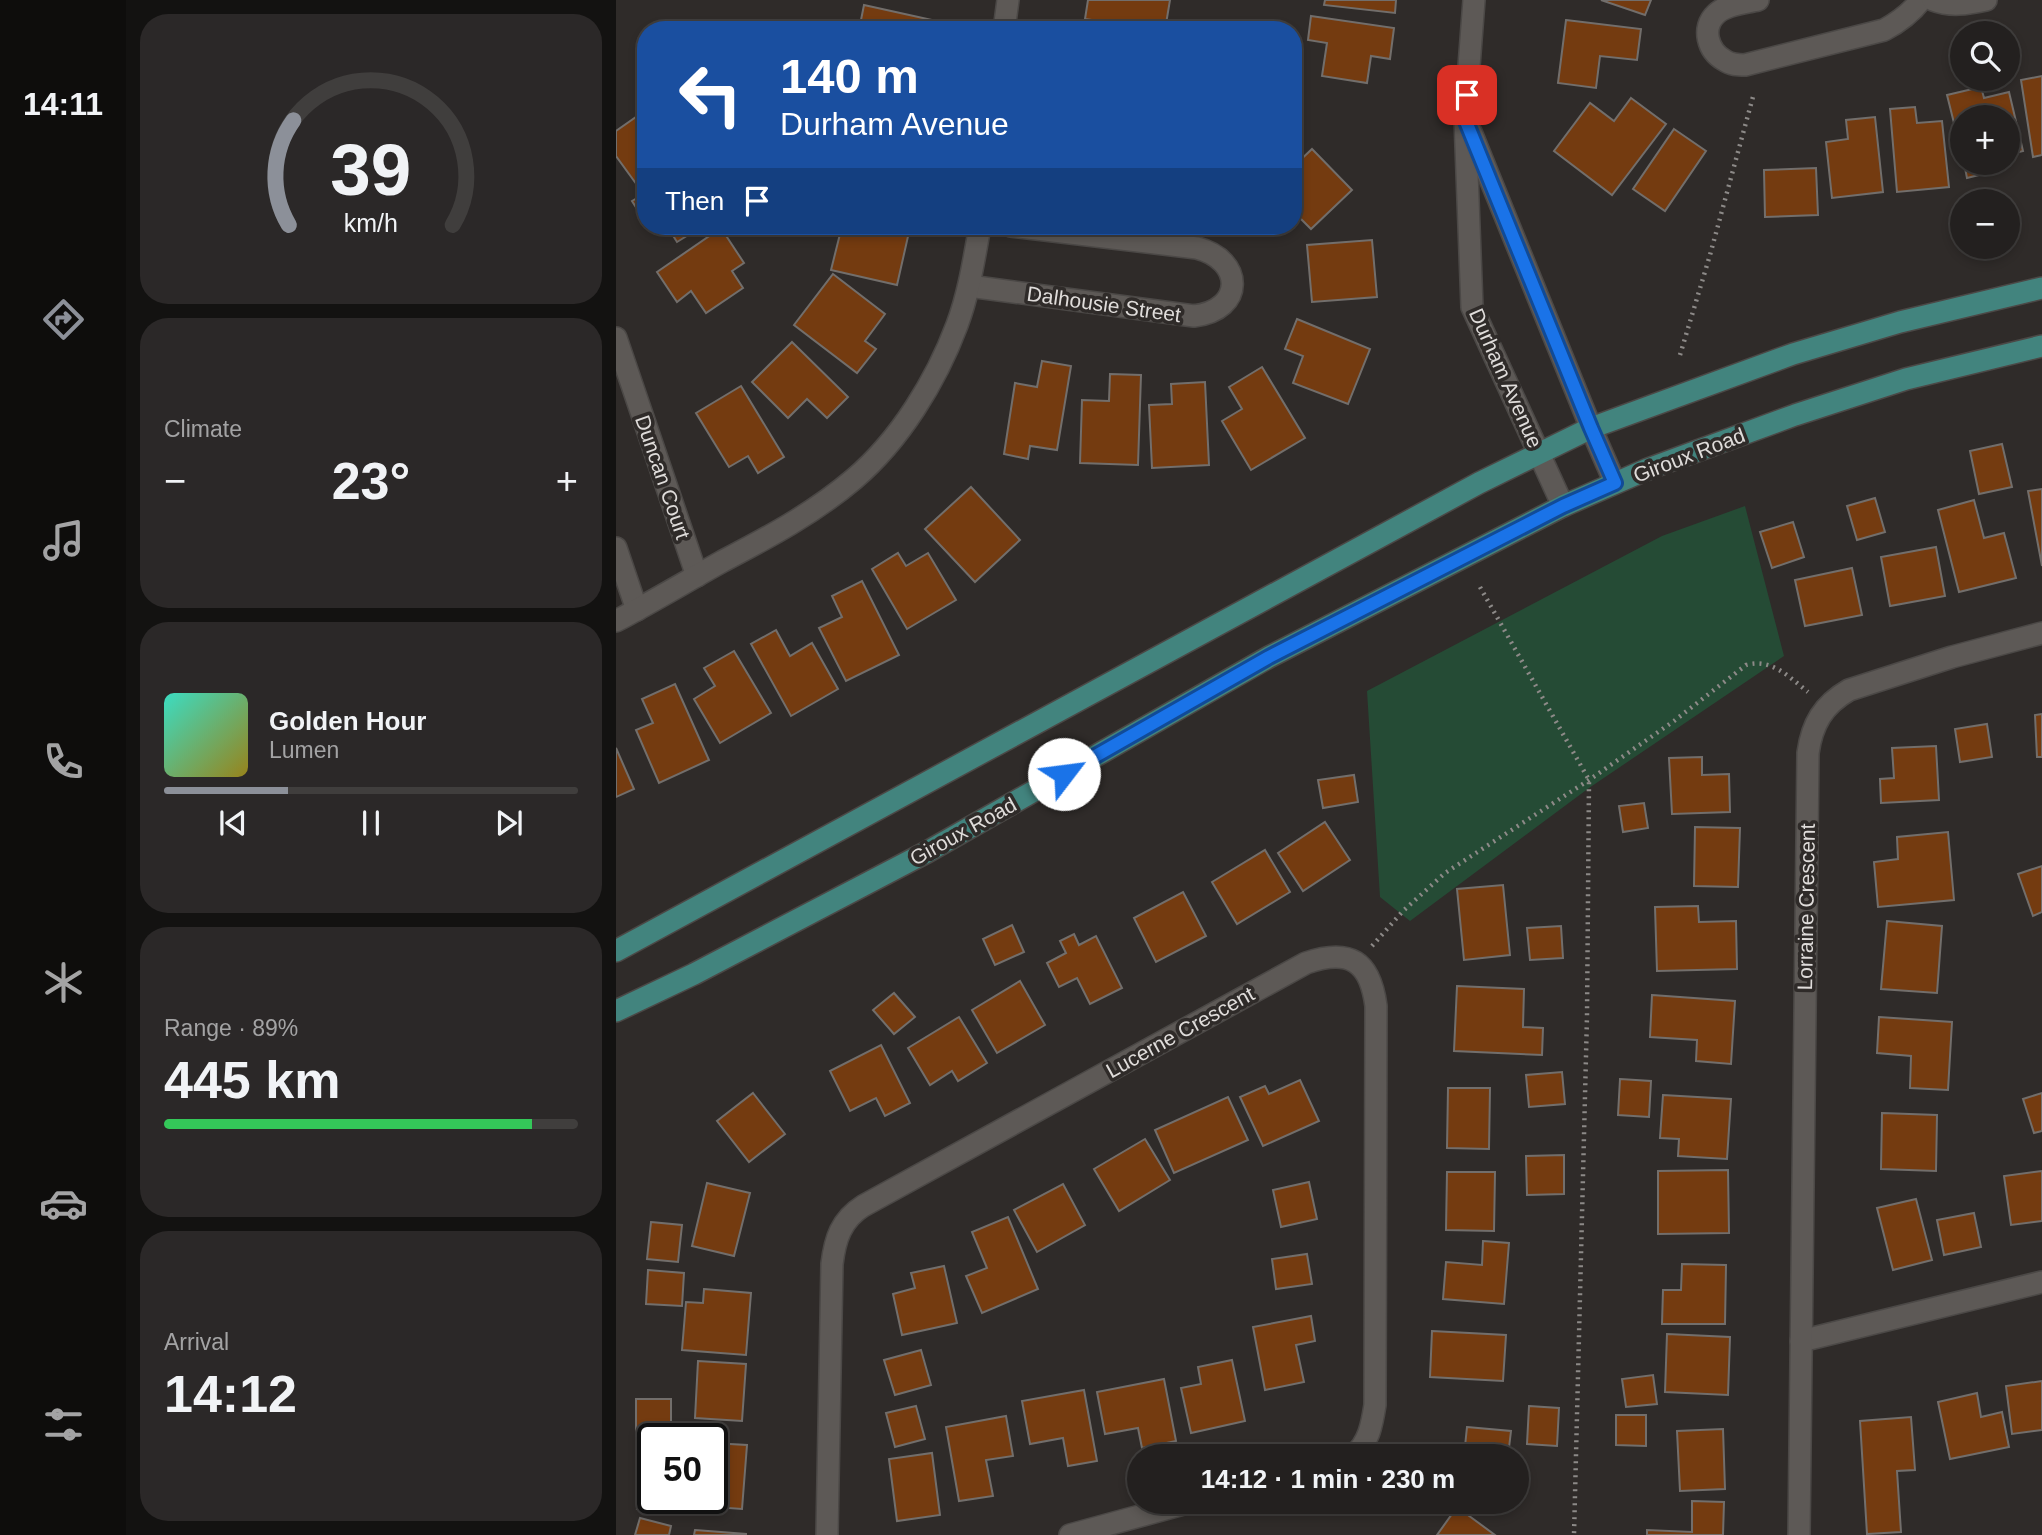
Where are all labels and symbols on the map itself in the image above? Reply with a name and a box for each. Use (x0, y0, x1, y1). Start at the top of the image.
pin (1437, 65, 1497, 125)
street label: Dalhousie Street (1026, 282, 1183, 326)
street label: Durham Avenue (1465, 305, 1547, 451)
street label: Duncan Court (631, 412, 695, 542)
street label: Giroux Road (1630, 423, 1748, 487)
position arrow (1027, 737, 1101, 811)
street label: Giroux Road (906, 792, 1020, 870)
street label: Lorraine Crescent (1793, 823, 1819, 991)
street label: Lucerne Crescent (1102, 982, 1258, 1082)
speed limit sign: 50 (637, 1423, 728, 1514)

